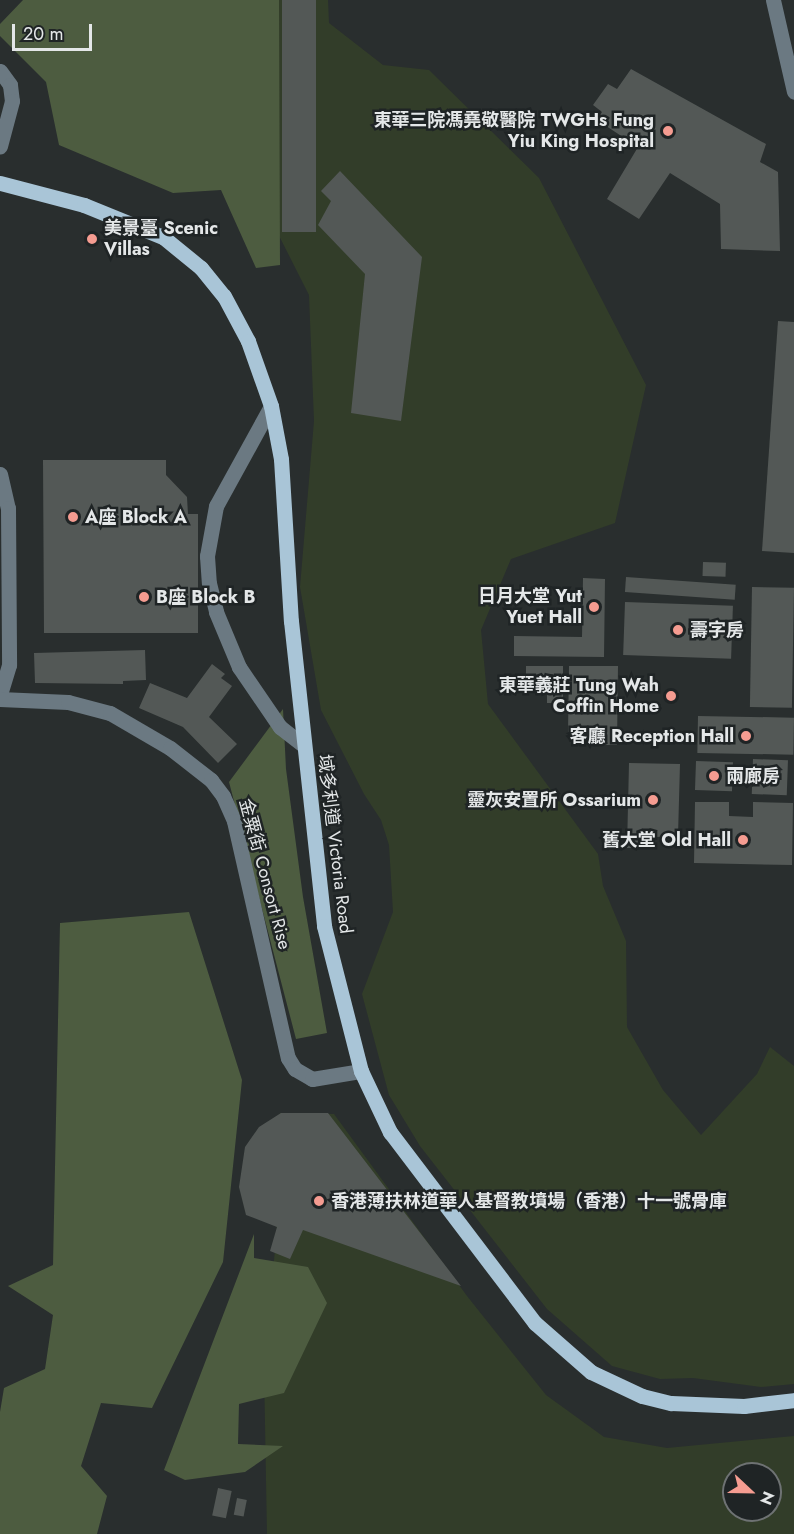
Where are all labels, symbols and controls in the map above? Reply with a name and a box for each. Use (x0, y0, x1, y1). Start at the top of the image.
scale bar (15, 12, 94, 50)
text: 20 m (23, 21, 63, 47)
place label: 東華三院馮堯敬醫院 TWGHs Fung Yiu King Hospital (373, 110, 654, 152)
marker: 東華三院馮堯敬醫院 TWGHs Fung Yiu King Hospital (659, 122, 677, 140)
place label: 美景臺 Scenic Villas (104, 218, 218, 260)
marker: 美景臺 Scenic Villas (85, 232, 99, 246)
place label: A座 Block A (85, 506, 187, 528)
marker: A座 Block A (66, 510, 80, 524)
place label: B座 Block B (156, 586, 255, 608)
place label: 日月大堂 Yut Yuet Hall (478, 586, 582, 628)
marker: B座 Block B (137, 590, 151, 604)
marker: 日月大堂 Yut Yuet Hall (587, 600, 601, 614)
place label: 壽字房 (690, 619, 744, 641)
marker: 壽字房 (671, 623, 685, 637)
place label: 東華義莊 Tung Wah Coffin Home (499, 675, 659, 718)
marker: 東華義莊 Tung Wah Coffin Home (664, 689, 678, 703)
place label: 客廳 Reception Hall (570, 725, 734, 747)
marker: 客廳 Reception Hall (739, 729, 753, 743)
street label: 域多利道 Victoria Road (313, 753, 357, 935)
place label: 兩廊房 (726, 765, 780, 787)
marker: 兩廊房 (707, 769, 721, 783)
place label: 靈灰安置所 Ossarium (467, 789, 641, 811)
marker: 靈灰安置所 Ossarium (646, 793, 660, 807)
street label: 金粟街 Consort Rise (234, 796, 296, 952)
place label: 舊大堂 Old Hall (602, 829, 731, 851)
marker: 舊大堂 Old Hall (736, 833, 750, 847)
place label: 香港薄扶林道華人基督教墳場（香港）十一號骨庫 (331, 1190, 727, 1212)
marker: 香港薄扶林道華人基督教墳場（香港）十一號骨庫 (312, 1194, 326, 1208)
north arrow (722, 1462, 782, 1522)
text: N (754, 1488, 780, 1508)

